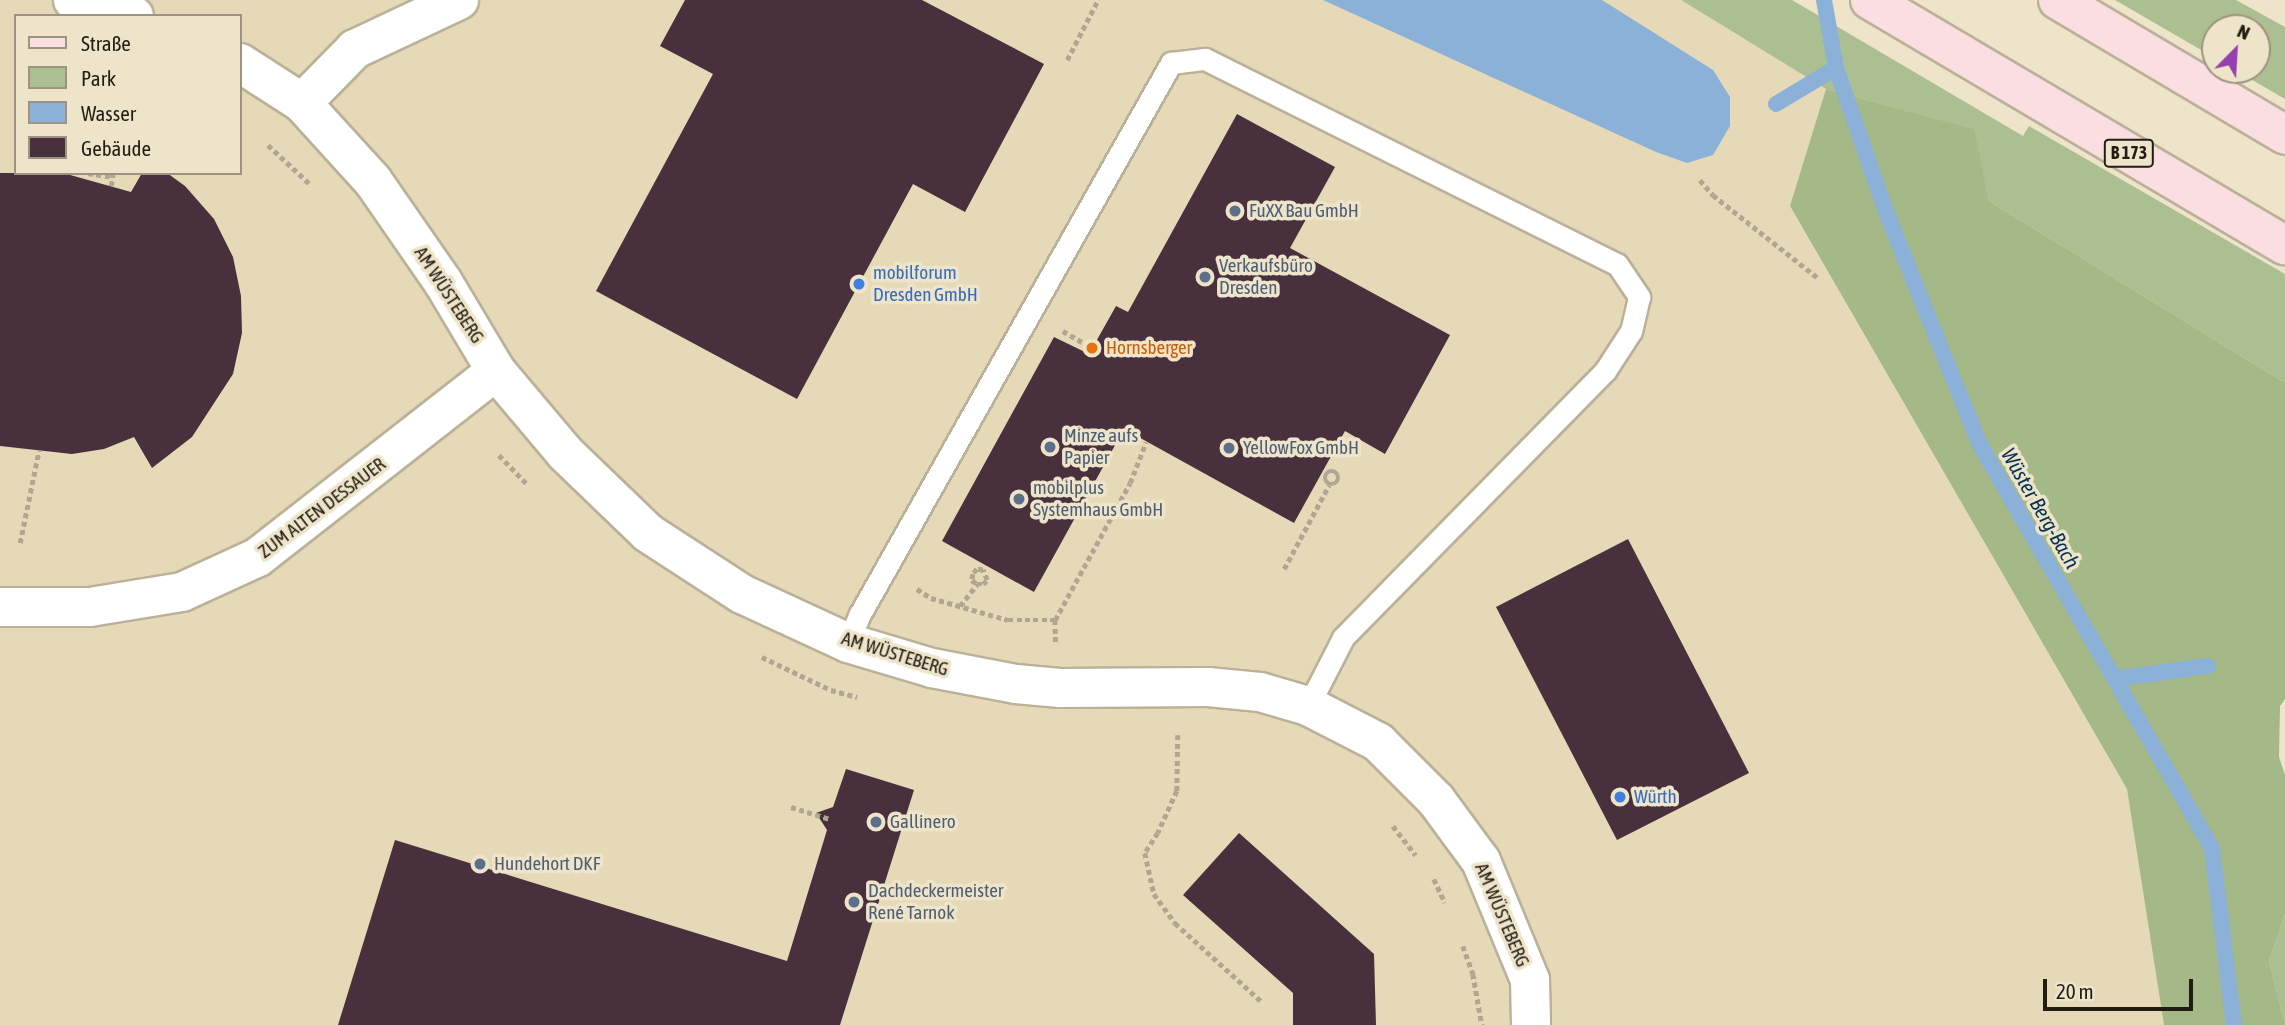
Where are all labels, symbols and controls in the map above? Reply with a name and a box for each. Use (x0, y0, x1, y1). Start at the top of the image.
legend (14, 14, 242, 175)
north arrow (2201, 14, 2271, 84)
text: N (2234, 19, 2253, 44)
text: Straße (81, 31, 131, 55)
text: Park (81, 66, 116, 90)
text: Wasser (81, 101, 136, 125)
text: Gebäude (81, 136, 151, 160)
road number: B 173 (2103, 138, 2155, 168)
place label: FuXX Bau GmbH (1249, 200, 1359, 222)
marker: FuXX Bau GmbH (1227, 203, 1243, 219)
street label: AM WÜSTEBERG (409, 242, 489, 348)
place label: Verkaufsbüro Dresden (1219, 255, 1313, 299)
place label: mobilforum Dresden GmbH (873, 262, 978, 306)
marker: Verkaufsbüro Dresden (1197, 269, 1213, 285)
marker: mobilforum Dresden GmbH (851, 276, 867, 292)
place label: Hornsberger (1106, 337, 1192, 359)
marker: Hornsberger (1084, 340, 1100, 356)
place label: Minze aufs Papier (1064, 425, 1138, 469)
place label: YellowFox GmbH (1243, 437, 1359, 459)
marker: Minze aufs Papier (1042, 439, 1058, 455)
marker: YellowFox GmbH (1221, 440, 1237, 456)
water label: Wüster Berg-Bach (1996, 443, 2086, 573)
street label: ZUM ALTEN DESSAUER (254, 453, 390, 563)
place label: mobilplus Systemhaus GmbH (1033, 477, 1163, 521)
marker: mobilplus Systemhaus GmbH (1011, 491, 1027, 507)
street label: AM WÜSTEBERG (839, 627, 951, 681)
place label: Würth (1634, 786, 1677, 808)
marker: Würth (1612, 789, 1628, 805)
place label: Gallinero (890, 811, 956, 833)
marker: Gallinero (868, 814, 884, 830)
place label: Hundehort DKF (494, 853, 600, 875)
marker: Hundehort DKF (472, 856, 488, 872)
street label: AM WÜSTEBERG (1470, 860, 1534, 970)
place label: Dachdeckermeister René Tarnok (868, 880, 1003, 924)
marker: Dachdeckermeister René Tarnok (846, 894, 862, 910)
scale bar (2047, 965, 2198, 1009)
text: 20 m (2056, 979, 2094, 1003)

